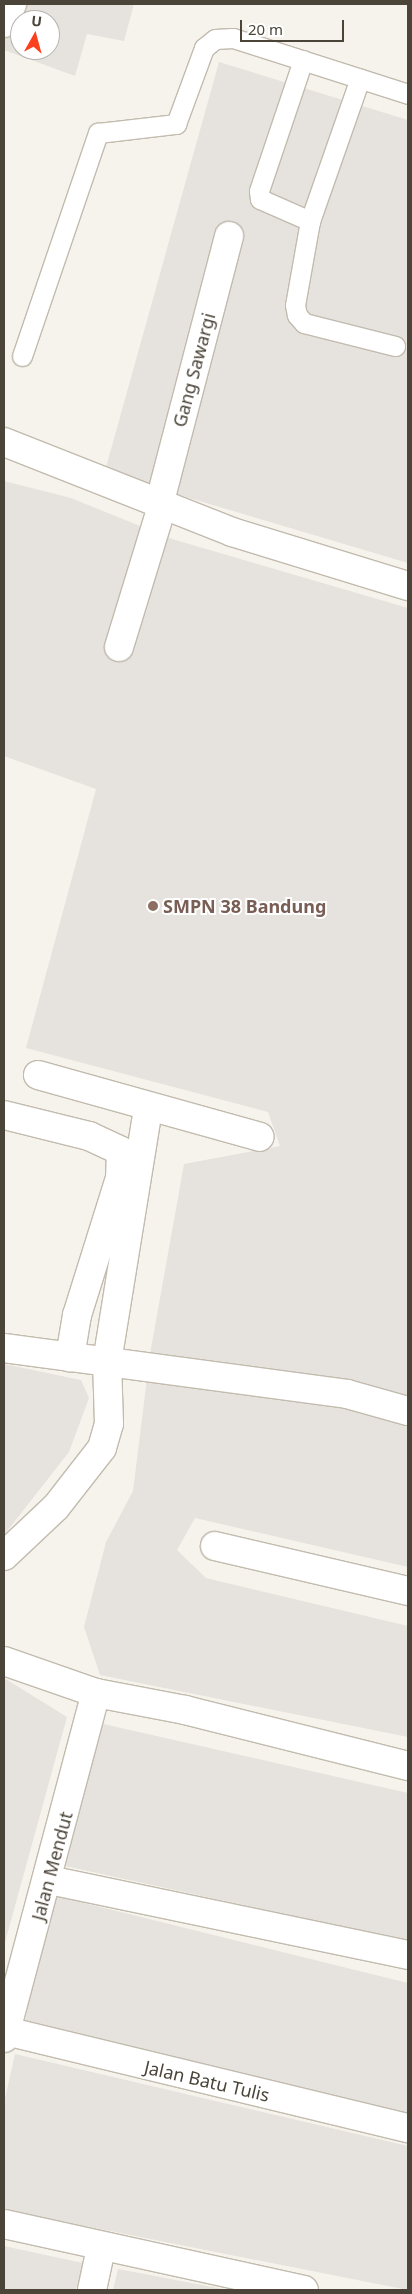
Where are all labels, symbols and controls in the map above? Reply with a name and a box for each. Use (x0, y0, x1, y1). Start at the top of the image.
north arrow (10, 10, 60, 60)
scale bar (242, 10, 346, 42)
text: U (30, 11, 43, 31)
text: 20 m (248, 19, 283, 39)
street label: Gang Sawargi (168, 311, 220, 429)
place label: SMPN 38 Bandung (163, 895, 326, 917)
marker: SMPN 38 Bandung (147, 900, 159, 912)
street label: Jalan Mendut (27, 1809, 77, 1923)
street label: Jalan Batu Tulis (142, 2056, 272, 2106)

